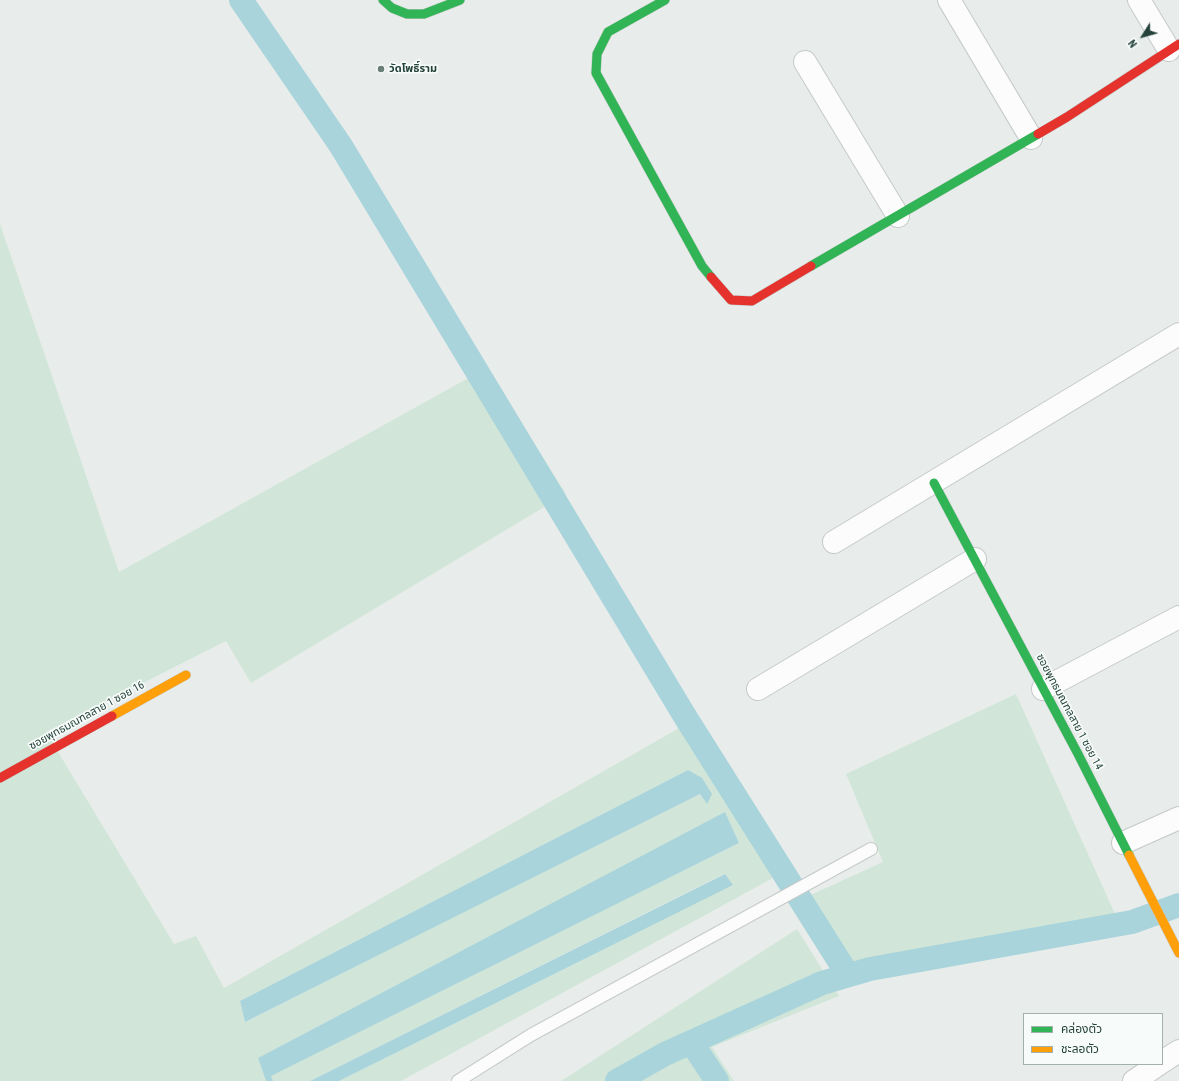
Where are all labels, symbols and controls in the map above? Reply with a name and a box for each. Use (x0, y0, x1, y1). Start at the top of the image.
north arrow (1123, 16, 1163, 56)
text: N (1126, 37, 1140, 50)
place label: วัดโพธิ์ราม (389, 62, 437, 76)
marker: วัดโพธิ์ราม (376, 64, 386, 74)
street label: ซอยพุทธมณฑลสาย 1 ซอย 14 (1033, 652, 1105, 772)
street label: ซอยพุทธมณฑลสาย 1 ซอย 16 (27, 679, 147, 753)
legend (1023, 1013, 1163, 1065)
text: คล่องตัว (1061, 1022, 1102, 1036)
text: ชะลอตัว (1061, 1042, 1099, 1056)

